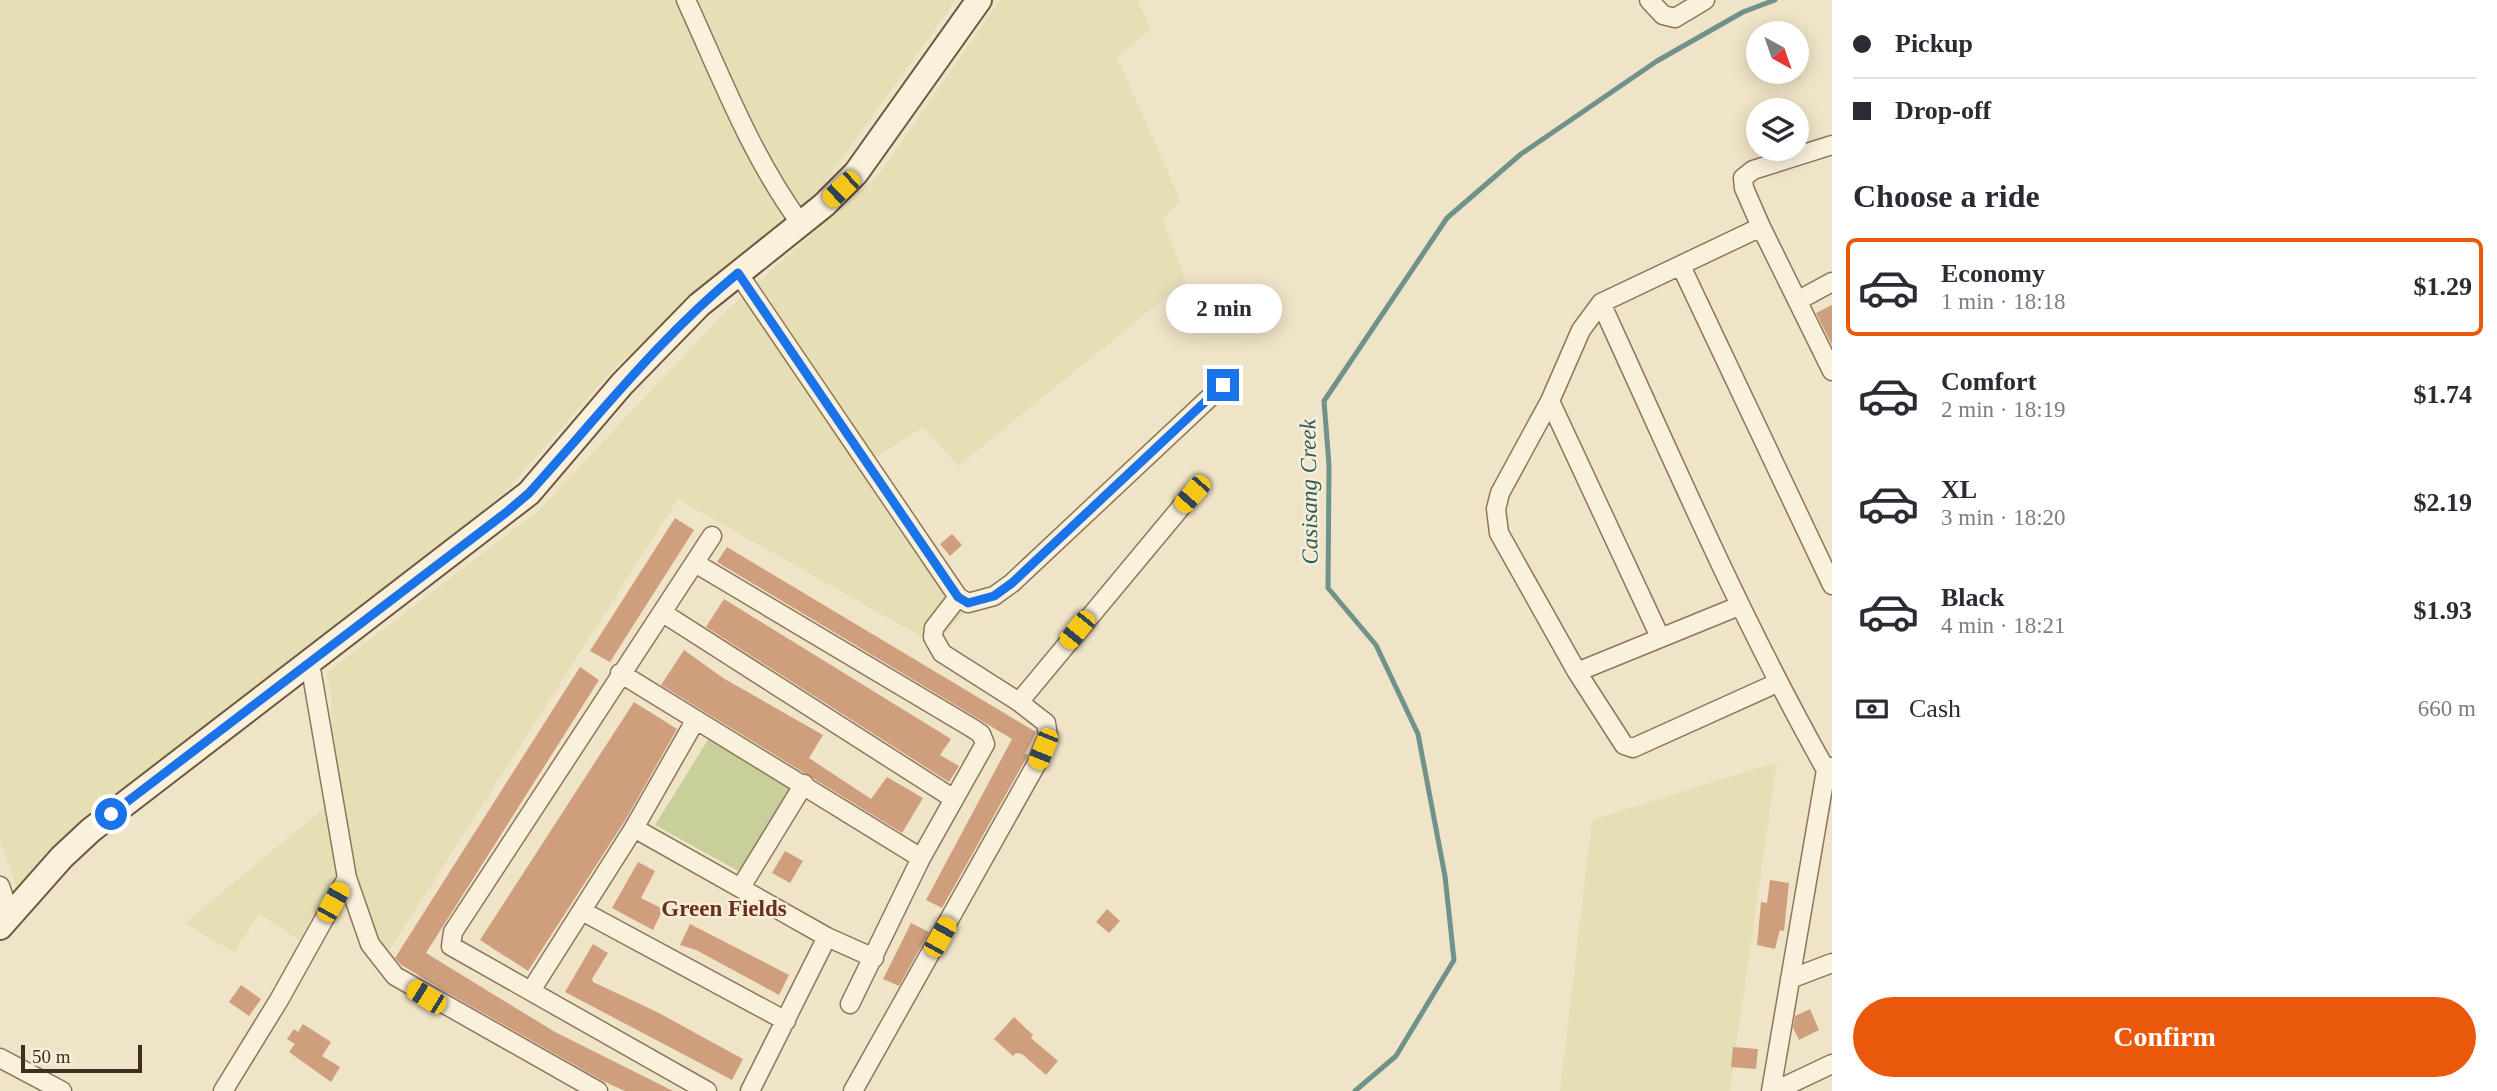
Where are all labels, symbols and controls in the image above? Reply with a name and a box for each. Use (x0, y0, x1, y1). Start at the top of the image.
north arrow (1746, 21, 1810, 84)
map controls (1746, 21, 1809, 161)
text: Pickup (1895, 29, 1973, 58)
text: Drop-off (1895, 96, 1991, 125)
button: layers (1746, 98, 1809, 161)
car (819, 167, 864, 211)
text: Choose a ride (1853, 178, 2040, 214)
icon: car (1857, 256, 1920, 319)
text: Economy (1941, 259, 2045, 288)
text: $1.29 (2414, 272, 2472, 301)
callout: 2 min (1165, 284, 1281, 332)
text: 1 min · 18:18 (1941, 289, 2066, 314)
text: 2 min (1196, 296, 1252, 321)
icon: car (1857, 364, 1920, 427)
text: Comfort (1941, 367, 2036, 396)
route end (1207, 369, 1239, 401)
text: $1.74 (2414, 380, 2472, 409)
text: 2 min · 18:19 (1941, 397, 2066, 422)
water label: Casisang Creek (1295, 418, 1323, 565)
car (1171, 471, 1214, 517)
icon: car (1857, 472, 1920, 535)
text: XL (1941, 475, 1977, 504)
text: $2.19 (2414, 488, 2472, 517)
text: 3 min · 18:20 (1941, 505, 2066, 530)
icon: car (1857, 580, 1920, 643)
text: Black (1941, 583, 2005, 612)
text: $1.93 (2414, 596, 2472, 625)
car (1056, 607, 1099, 653)
text: 4 min · 18:21 (1941, 613, 2066, 638)
icon: cash (1853, 690, 1891, 728)
text: Cash (1909, 694, 1961, 723)
text: 660 m (2418, 696, 2476, 721)
car (1026, 726, 1061, 772)
route start (95, 798, 127, 830)
car (314, 879, 353, 925)
district label: Green Fields (661, 896, 787, 921)
car (921, 914, 960, 960)
car (403, 977, 450, 1017)
button: Confirm (1853, 997, 2476, 1077)
scale bar (21, 1042, 142, 1074)
text: 50 m (32, 1046, 71, 1067)

